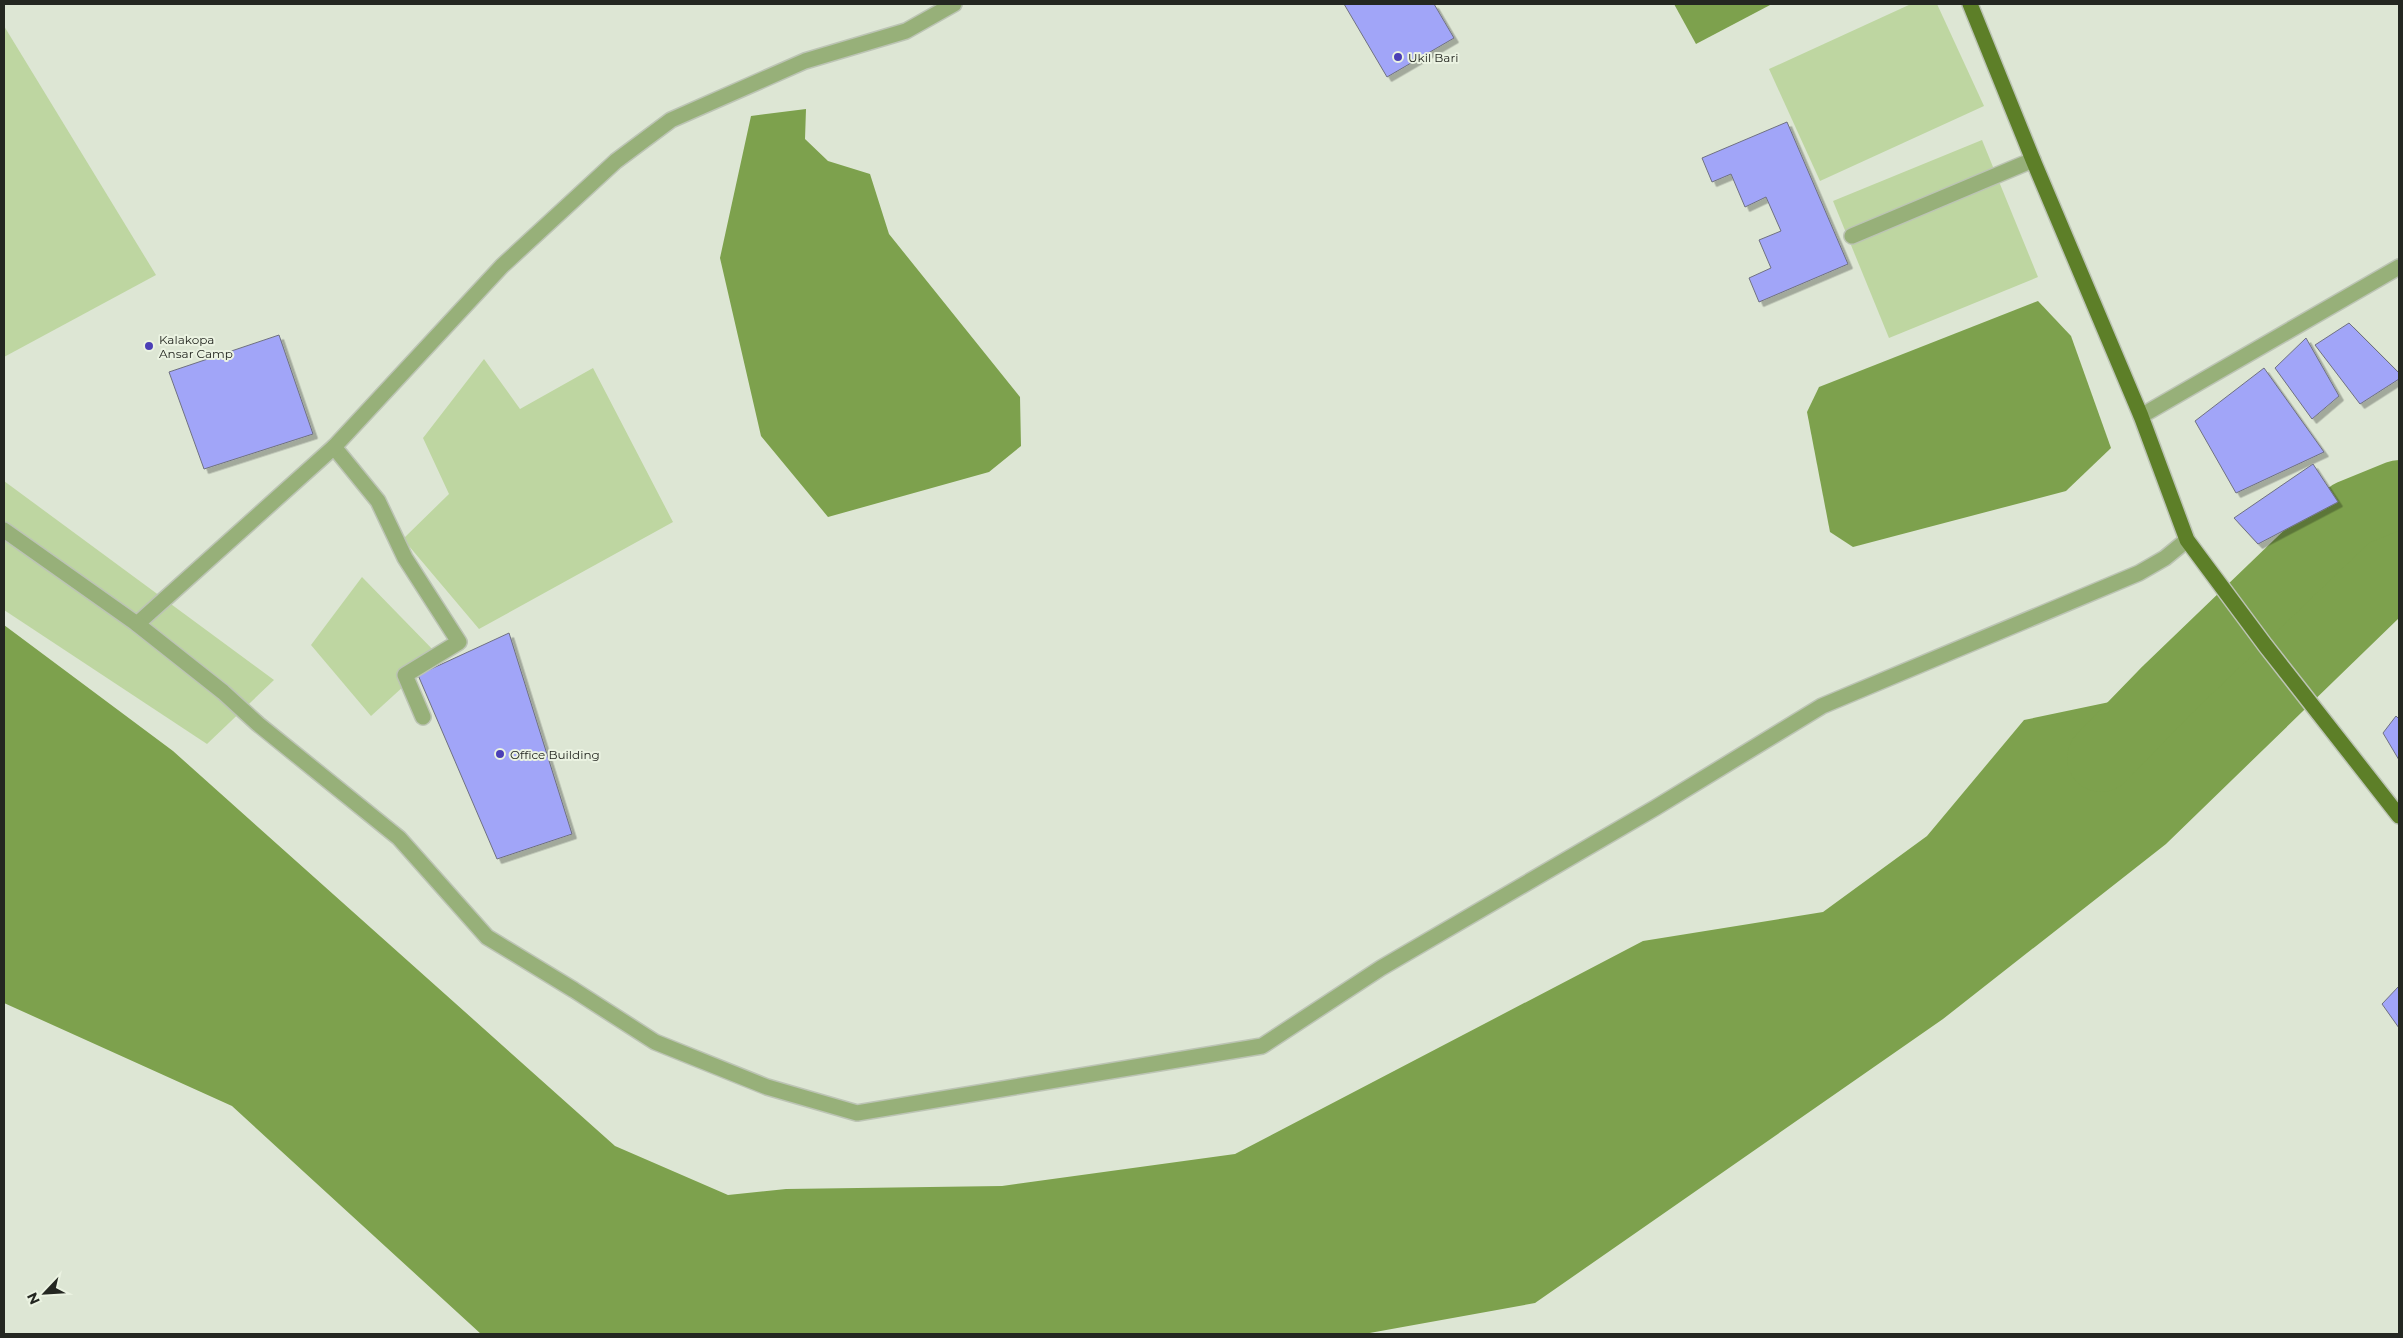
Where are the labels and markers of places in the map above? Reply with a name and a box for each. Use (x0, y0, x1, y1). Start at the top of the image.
place label: Ukil Bari (1408, 50, 1458, 65)
marker: Ukil Bari (1392, 51, 1404, 63)
place label: Kalakopa Ansar Camp (159, 332, 233, 361)
marker: Kalakopa Ansar Camp (143, 340, 155, 352)
place label: Office Building (510, 747, 600, 762)
marker: Office Building (494, 748, 506, 760)

